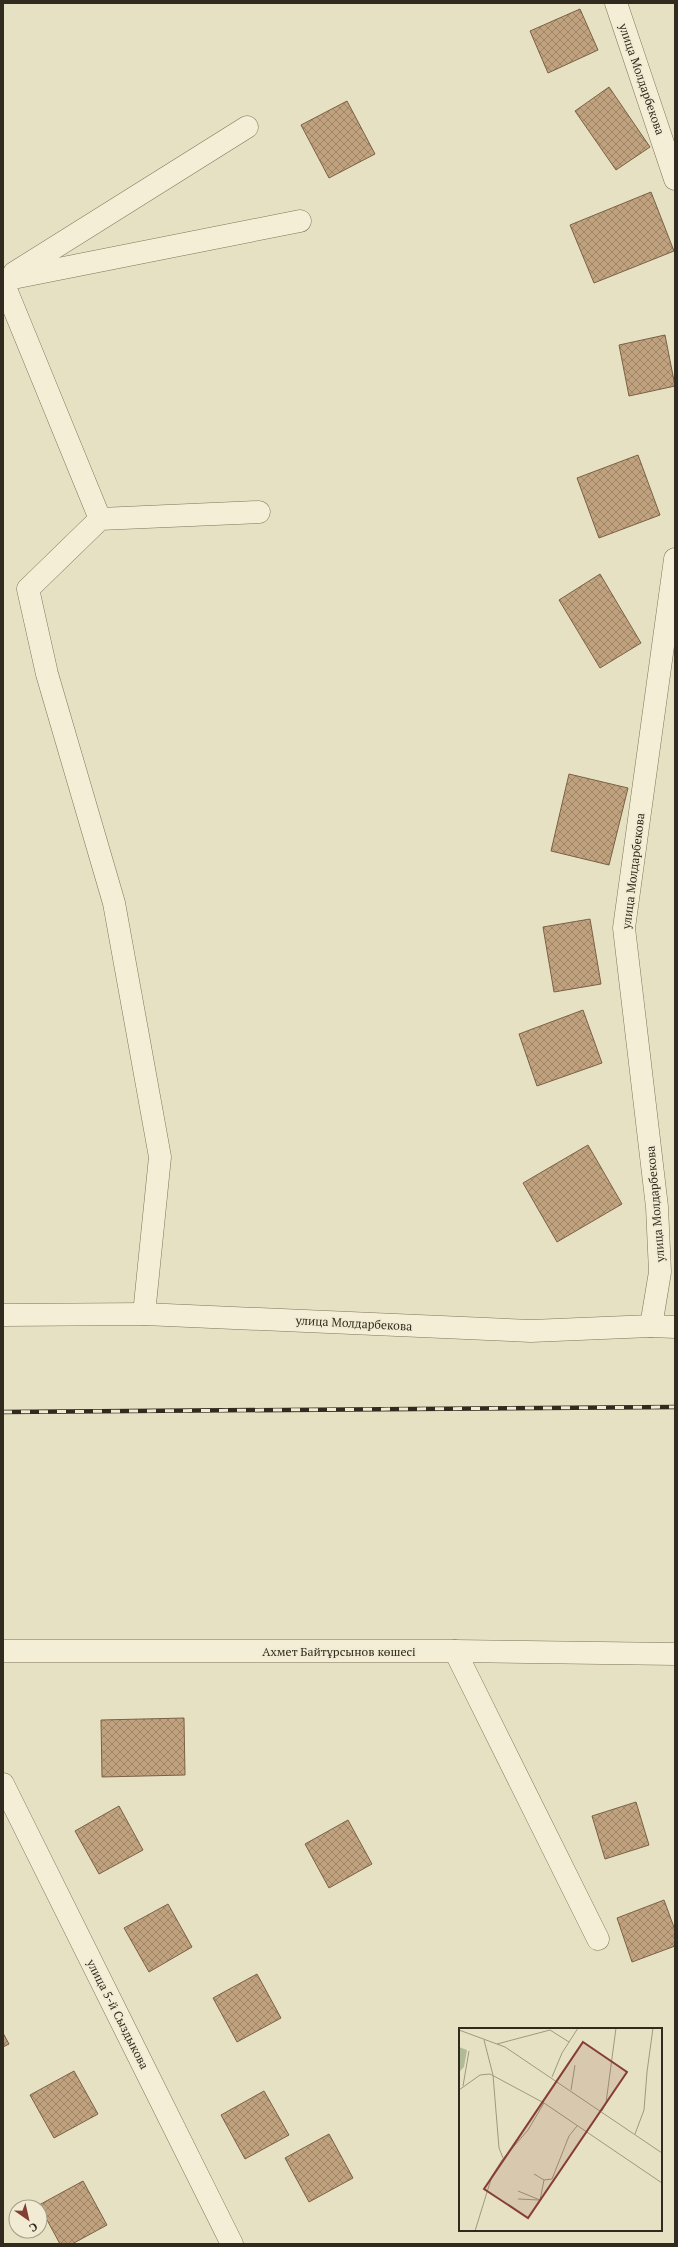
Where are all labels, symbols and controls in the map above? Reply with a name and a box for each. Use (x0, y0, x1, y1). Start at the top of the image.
street label: улица Молдарбекова (616, 20, 668, 137)
street label: улица Молдарбекова (618, 812, 648, 931)
street label: улица Молдарбекова (642, 1145, 668, 1264)
street label: улица Молдарбекова (294, 1312, 413, 1334)
street label: Ахмет Байтұрсынов көшесі (262, 1644, 416, 1659)
street label: улица 5-й Сыздыкова (83, 1956, 152, 2071)
inset map (459, 2028, 662, 2231)
north arrow (8, 2199, 48, 2239)
text: С (27, 2219, 40, 2235)

